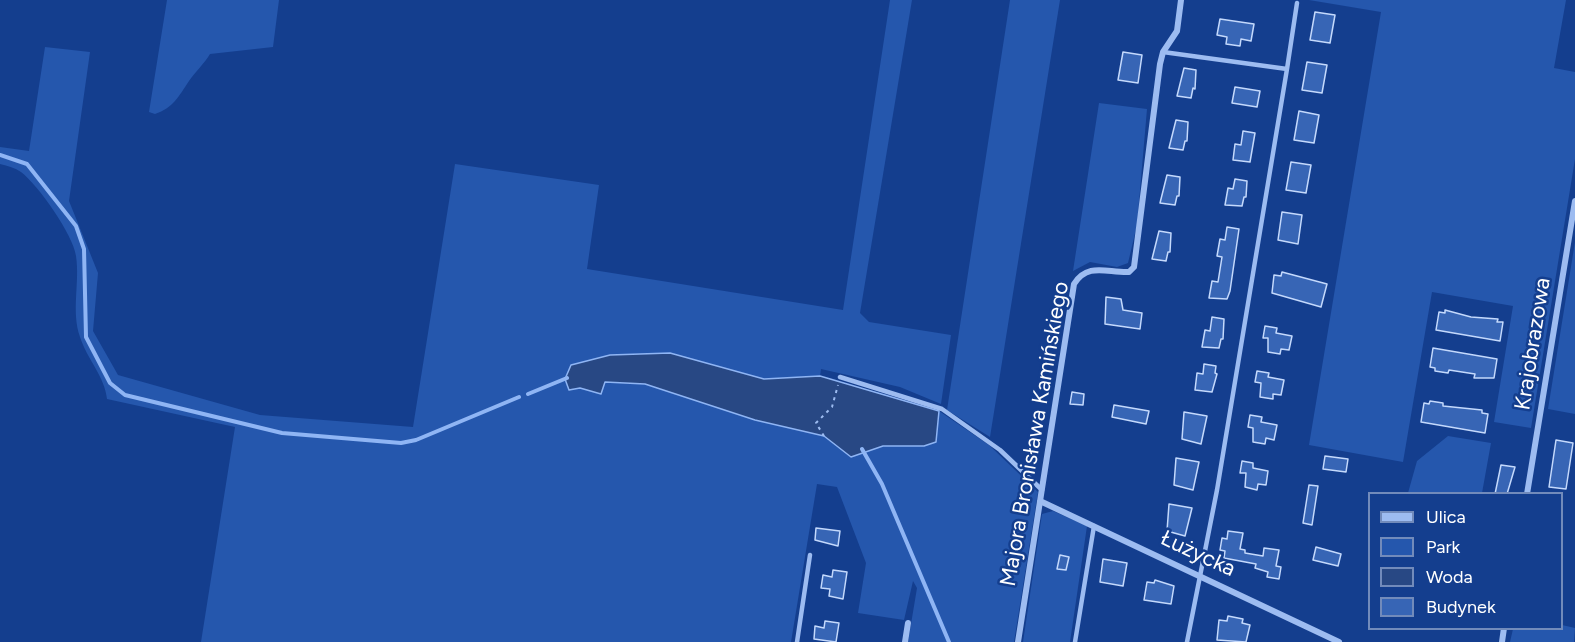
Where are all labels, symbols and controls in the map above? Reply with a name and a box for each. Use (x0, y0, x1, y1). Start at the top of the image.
street label: Krajobrazowa (1510, 276, 1556, 412)
street label: Majora Bronisława Kamińskiego (995, 280, 1075, 588)
legend (1368, 492, 1563, 630)
text: Ulica (1426, 506, 1466, 528)
street label: Łużycka (1156, 525, 1240, 583)
text: Park (1426, 536, 1460, 558)
text: Woda (1426, 566, 1473, 588)
text: Budynek (1426, 596, 1496, 618)

